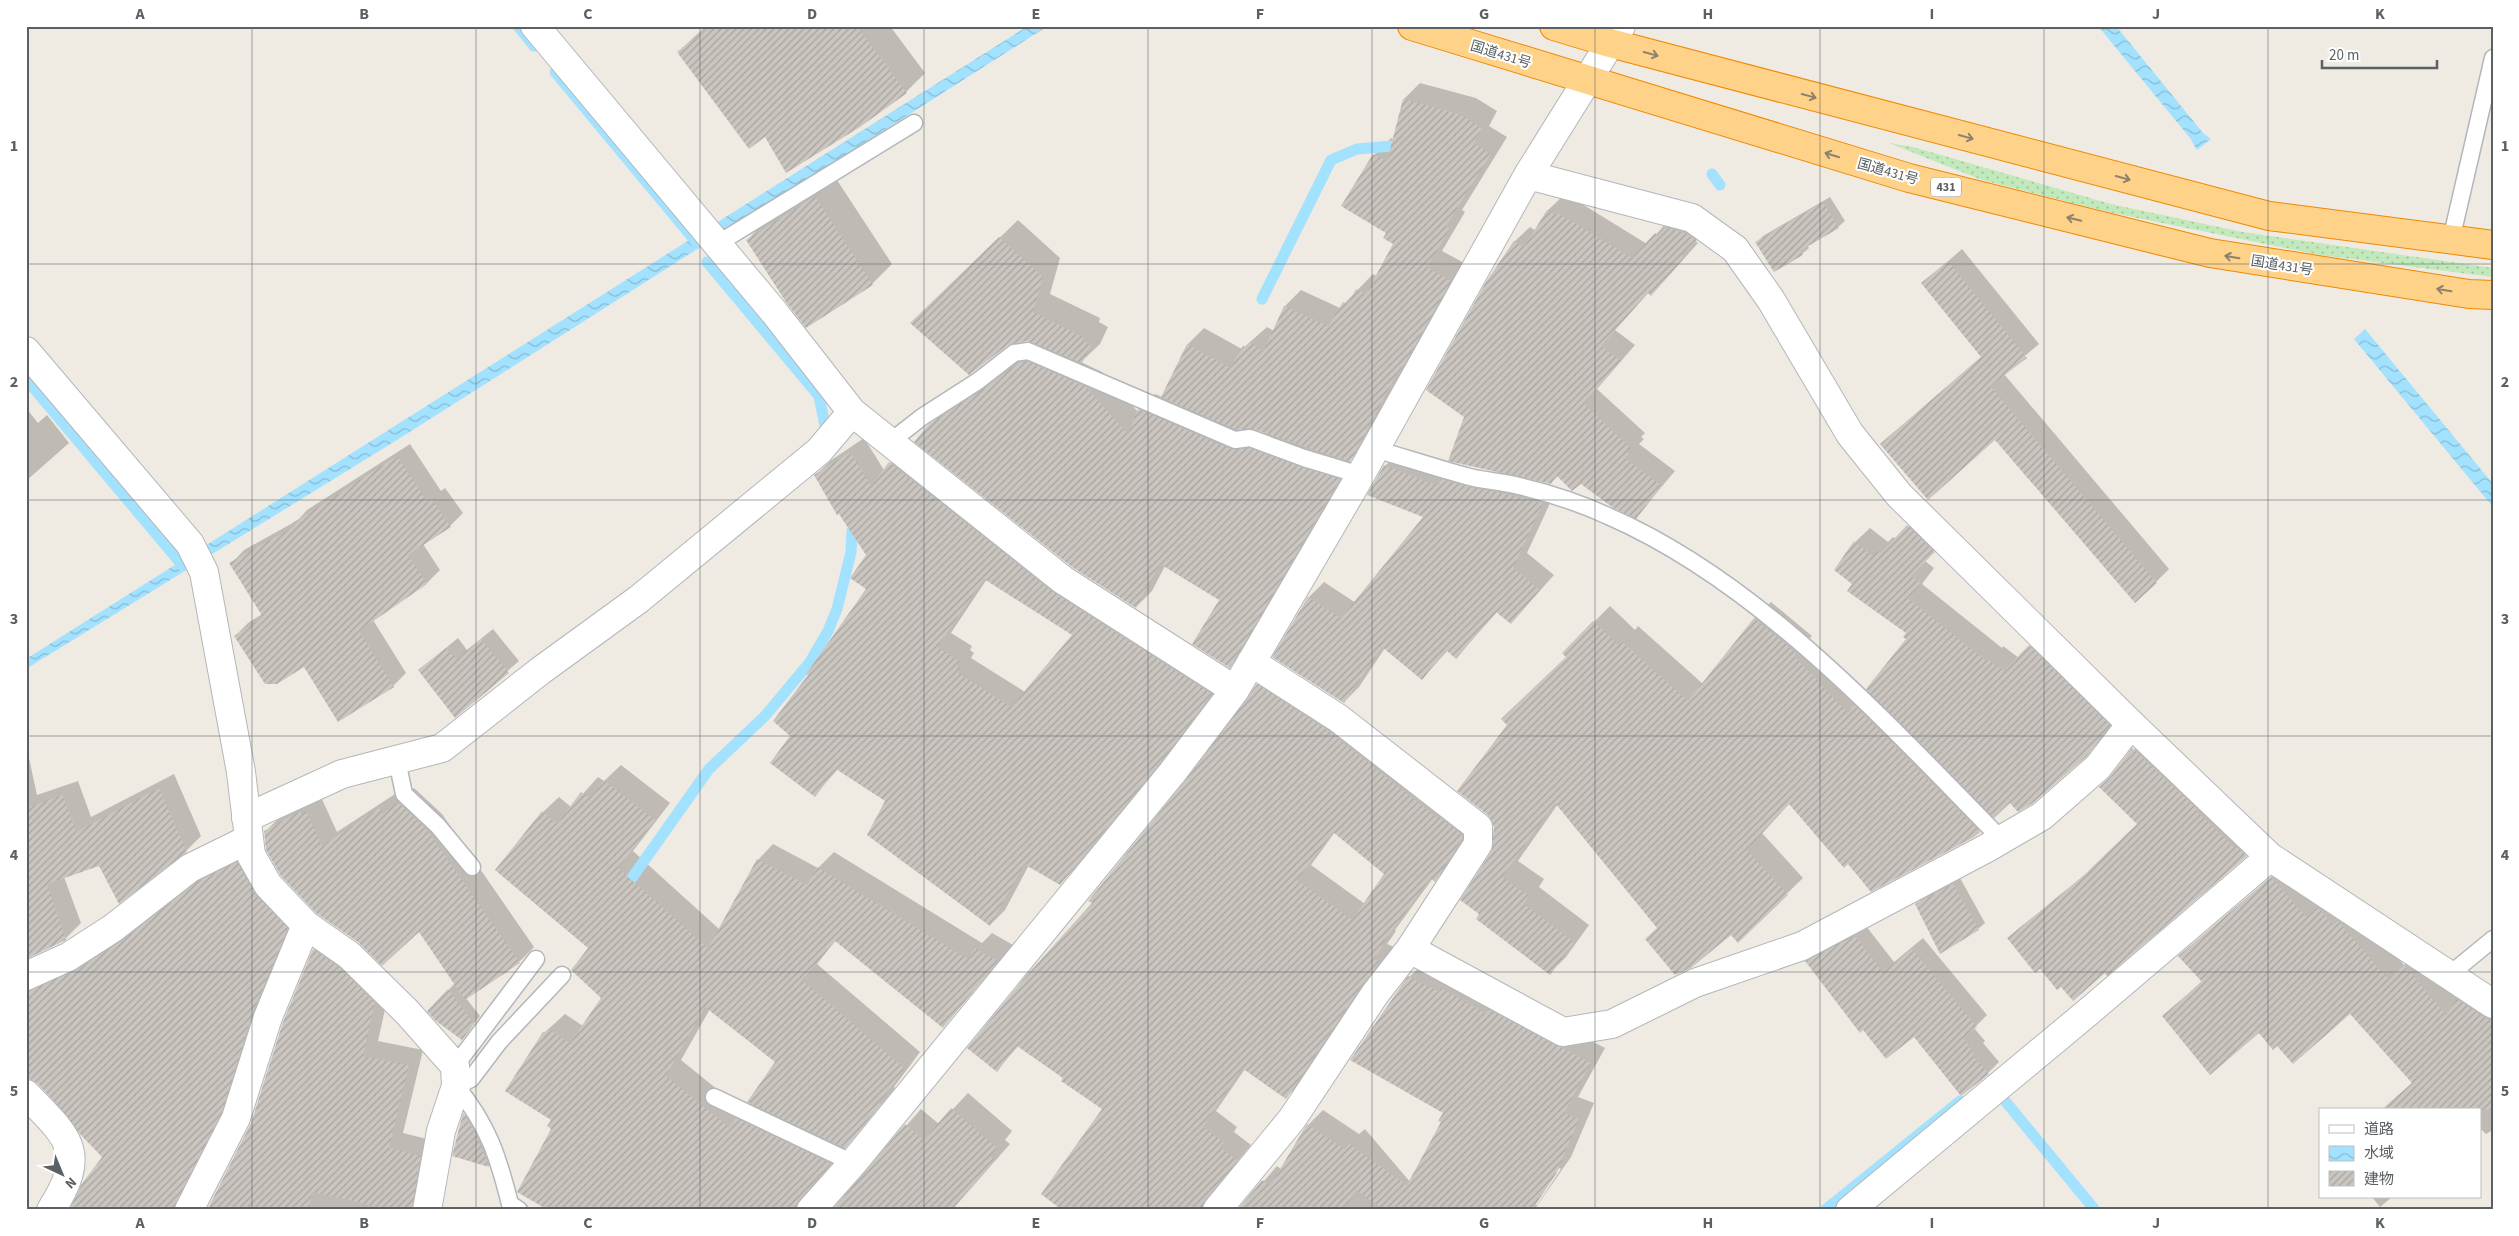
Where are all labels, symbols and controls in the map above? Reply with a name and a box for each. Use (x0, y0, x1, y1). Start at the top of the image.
text: A (134, 3, 145, 25)
text: B (359, 3, 369, 25)
text: C (583, 3, 593, 25)
text: D (807, 3, 817, 25)
text: E (1032, 3, 1040, 25)
text: F (1256, 3, 1264, 25)
text: G (1479, 3, 1489, 25)
text: H (1703, 3, 1713, 25)
text: I (1930, 3, 1934, 25)
text: J (2152, 3, 2160, 25)
text: K (2375, 3, 2385, 25)
street label: 国道431号 (1468, 36, 1534, 74)
scale bar (2322, 38, 2436, 70)
text: 20 m (2329, 45, 2359, 66)
one-way arrow (1643, 50, 1659, 60)
one-way arrow (1800, 92, 1816, 101)
one-way arrow (1957, 133, 1973, 142)
text: 1 (10, 135, 18, 157)
text: 1 (2501, 135, 2509, 157)
one-way arrow (1825, 149, 1841, 159)
street label: 国道431号 (1855, 154, 1921, 190)
one-way arrow (2115, 174, 2131, 183)
road number: 431 (1931, 178, 1961, 196)
one-way arrow (2066, 214, 2082, 223)
street label: 国道431号 (2249, 251, 2314, 281)
one-way arrow (2224, 252, 2240, 262)
one-way arrow (2437, 284, 2453, 294)
text: 2 (10, 371, 18, 393)
text: 2 (2501, 371, 2509, 393)
text: 3 (10, 608, 18, 630)
text: 3 (2501, 608, 2509, 630)
text: 4 (10, 844, 19, 866)
text: 4 (2501, 844, 2510, 866)
text: 5 (10, 1080, 18, 1102)
text: 5 (2501, 1080, 2509, 1102)
legend (2319, 1108, 2482, 1198)
text: 道路 (2364, 1119, 2394, 1140)
text: 水域 (2364, 1143, 2394, 1164)
north arrow (38, 1148, 88, 1198)
text: 建物 (2364, 1169, 2394, 1190)
text: N (60, 1172, 81, 1193)
text: A (134, 1212, 145, 1234)
text: B (359, 1212, 369, 1234)
text: C (583, 1212, 593, 1234)
text: D (807, 1212, 817, 1234)
text: E (1032, 1212, 1040, 1234)
text: F (1256, 1212, 1264, 1234)
text: G (1479, 1212, 1489, 1234)
text: H (1703, 1212, 1713, 1234)
text: I (1930, 1212, 1934, 1234)
text: J (2152, 1212, 2160, 1234)
text: K (2375, 1212, 2385, 1234)

